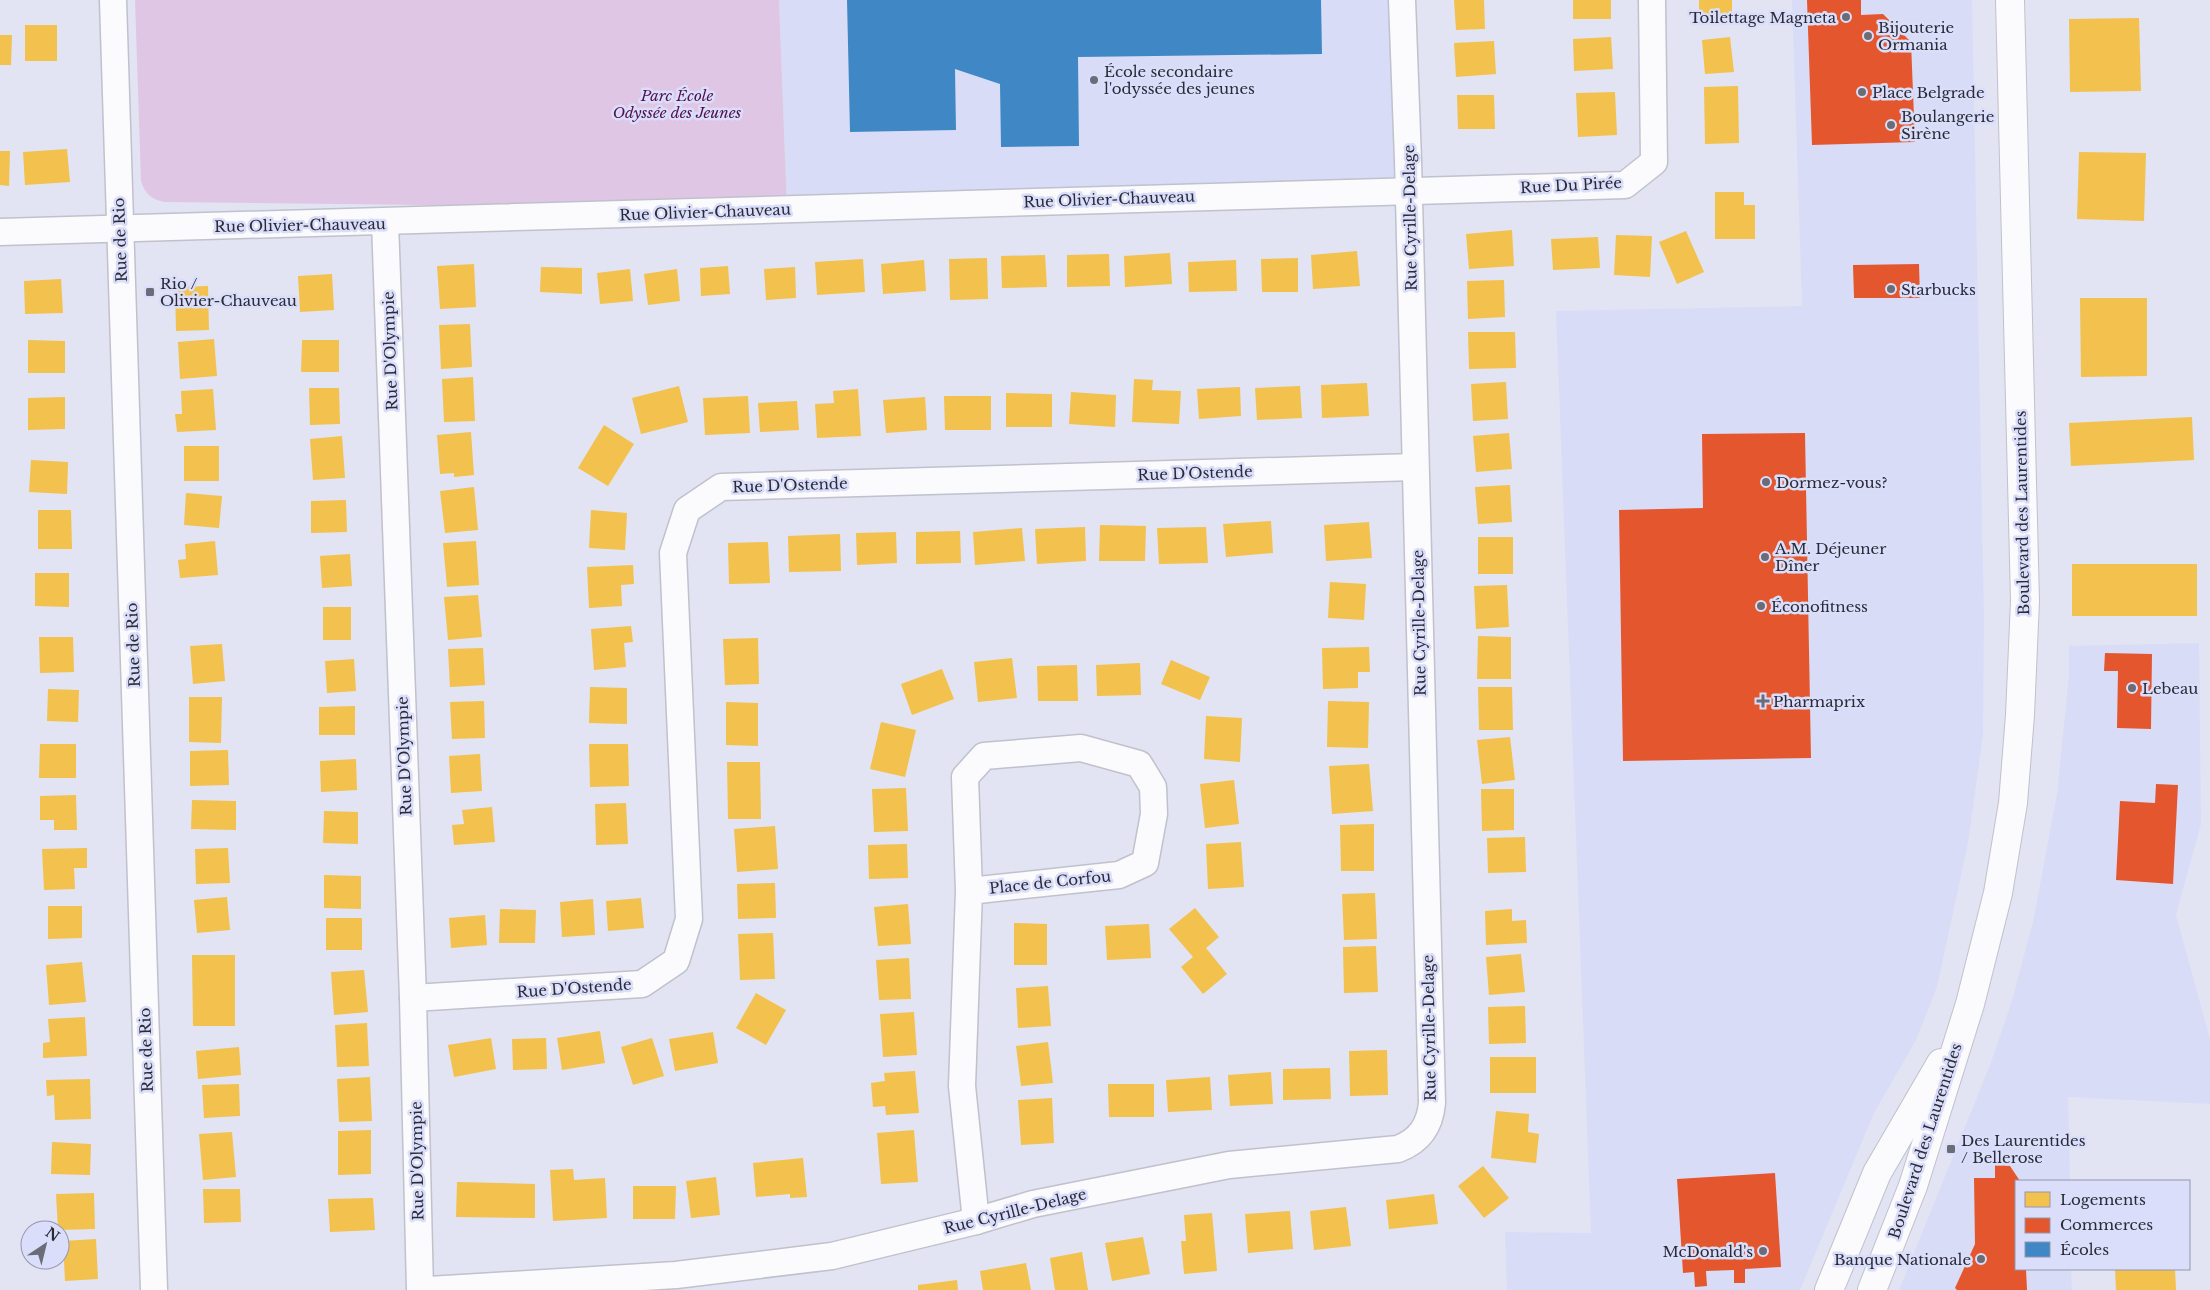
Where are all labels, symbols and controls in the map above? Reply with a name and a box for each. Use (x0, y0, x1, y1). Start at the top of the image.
place label: Toilettage Magneta (1689, 8, 1837, 27)
marker: Toilettage Magneta (1840, 11, 1852, 23)
place label: Bijouterie Ormania (1878, 18, 1954, 54)
marker: Bijouterie Ormania (1862, 30, 1874, 42)
place label: École secondaire l'odyssée des jeunes (1104, 62, 1255, 98)
marker: École secondaire l'odyssée des jeunes (1088, 74, 1100, 86)
place label: Place Belgrade (1872, 83, 1985, 102)
park label: Parc École Odyssée des Jeunes (613, 86, 741, 122)
marker: Place Belgrade (1856, 86, 1868, 98)
place label: Boulangerie Sirène (1901, 107, 1994, 143)
marker: Boulangerie Sirène (1885, 119, 1897, 131)
street label: Rue Cyrille-Delage (1399, 145, 1421, 291)
street label: Rue Du Pirée (1520, 173, 1622, 197)
street label: Rue Olivier-Chauveau (1023, 187, 1195, 211)
street label: Rue de Rio (109, 197, 131, 283)
street label: Rue Olivier-Chauveau (619, 200, 791, 224)
street label: Rue Olivier-Chauveau (214, 214, 386, 236)
place label: Rio / Olivier-Chauveau (160, 274, 297, 310)
place label: Starbucks (1901, 280, 1976, 299)
marker: Starbucks (1885, 283, 1897, 295)
marker: Rio / Olivier-Chauveau (144, 286, 156, 298)
street label: Rue D'Olympie (378, 291, 402, 411)
street label: Boulevard des Laurentides (2011, 410, 2033, 616)
street label: Rue D'Ostende (1137, 461, 1253, 485)
street label: Rue D'Ostende (732, 473, 848, 497)
place label: Dormez-vous? (1776, 473, 1887, 492)
marker: Dormez-vous? (1760, 476, 1772, 488)
place label: A.M. Déjeuner Dîner (1774, 539, 1887, 575)
street label: Rue Cyrille-Delage (1408, 550, 1430, 696)
marker: A.M. Déjeuner Dîner (1759, 551, 1771, 563)
place label: Éconofitness (1771, 597, 1868, 616)
marker: Éconofitness (1755, 600, 1767, 612)
street label: Rue de Rio (122, 602, 144, 688)
place label: Lebeau (2142, 679, 2198, 698)
marker: Lebeau (2126, 682, 2138, 694)
place label: Pharmaprix (1773, 692, 1865, 711)
marker: Pharmaprix (1757, 695, 1769, 707)
street label: Rue D'Olympie (392, 696, 416, 816)
street label: Place de Corfou (988, 866, 1112, 898)
street label: Rue Cyrille-Delage (1418, 955, 1440, 1101)
street label: Rue D'Ostende (516, 975, 632, 1001)
street label: Rue de Rio (135, 1007, 157, 1093)
street label: Boulevard des Laurentides (1884, 1041, 1966, 1241)
street label: Rue D'Olympie (406, 1101, 428, 1221)
place label: Des Laurentides / Bellerose (1961, 1131, 2086, 1167)
marker: Des Laurentides / Bellerose (1945, 1143, 1957, 1155)
legend (2015, 1180, 2190, 1270)
street label: Rue Cyrille-Delage (942, 1184, 1088, 1238)
text: Logements (2060, 1190, 2146, 1209)
text: Commerces (2060, 1215, 2153, 1234)
north arrow (20, 1220, 70, 1270)
text: N (42, 1223, 63, 1246)
text: Écoles (2060, 1240, 2109, 1259)
place label: McDonald's (1662, 1242, 1753, 1261)
marker: McDonald's (1757, 1245, 1769, 1257)
place label: Banque Nationale (1834, 1250, 1971, 1269)
marker: Banque Nationale (1975, 1253, 1987, 1265)

